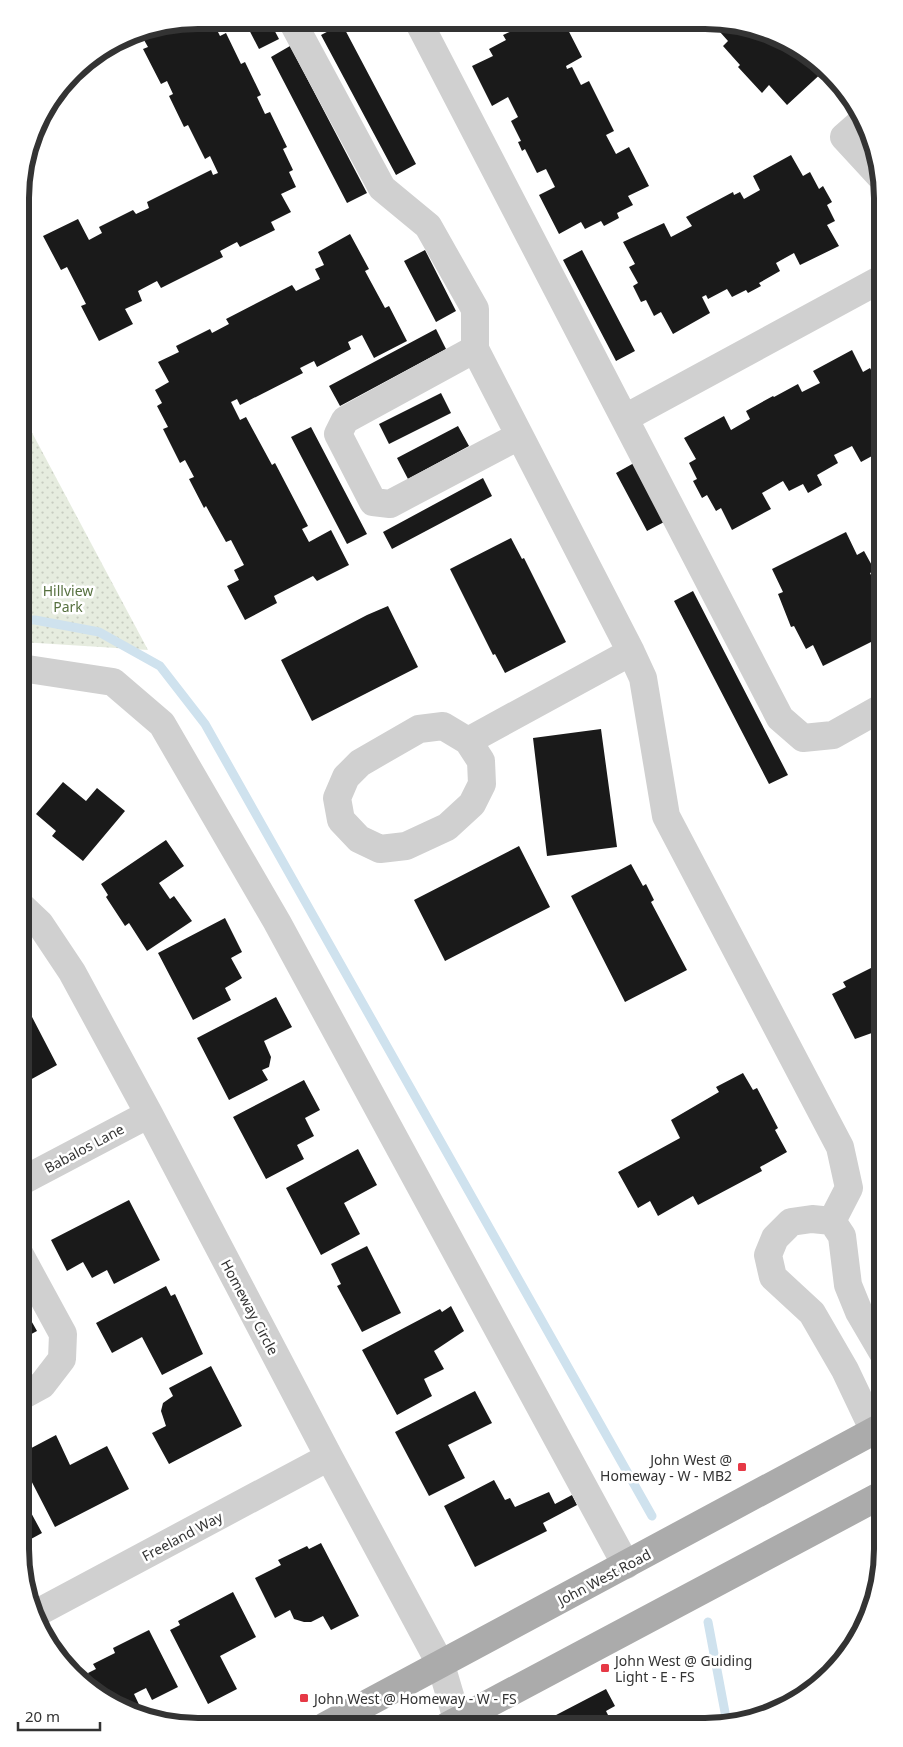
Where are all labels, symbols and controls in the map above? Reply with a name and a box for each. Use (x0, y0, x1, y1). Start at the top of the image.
park label: Hillview Park (43, 581, 93, 616)
street label: Babalos Lane (41, 1119, 127, 1177)
street label: Homeway Circle (217, 1256, 283, 1358)
place label: John West @ Homeway - W - MB2 (600, 1450, 732, 1485)
marker: John West @ Homeway - W - MB2 (736, 1461, 748, 1473)
street label: Freeland Way (138, 1506, 226, 1565)
street label: John West Road (552, 1544, 654, 1610)
place label: John West @ Guiding Light - E - FS (613, 1651, 752, 1686)
marker: John West @ Guiding Light - E - FS (599, 1662, 611, 1674)
place label: John West @ Homeway - W - FS (312, 1689, 517, 1708)
marker: John West @ Homeway - W - FS (298, 1692, 310, 1704)
scale bar (18, 1700, 100, 1732)
text: 20 m (25, 1706, 60, 1726)

